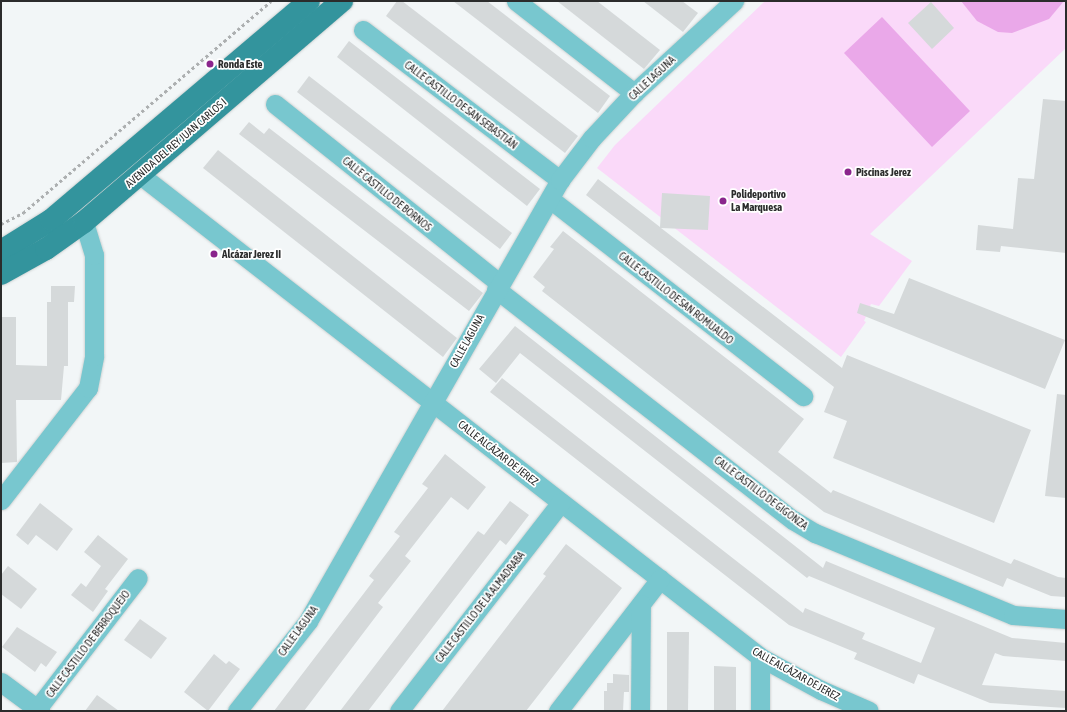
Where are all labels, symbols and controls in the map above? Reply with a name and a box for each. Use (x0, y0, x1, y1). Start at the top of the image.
street label: CALLE LAGUNA (626, 53, 678, 103)
place label: Ronda Este (218, 57, 262, 71)
street label: CALLE CASTILLO DE SAN SEBASTIÁN (402, 58, 520, 152)
marker: Ronda Este (205, 59, 215, 69)
street label: AVENIDA DEL REY JUAN CARLOS I (123, 96, 229, 190)
street label: CALLE CASTILLO DE BORNOS (340, 154, 434, 234)
place label: Piscinas Jerez (856, 165, 911, 179)
marker: Piscinas Jerez (843, 167, 853, 177)
place label: Polideportivo La Marquesa (731, 188, 786, 214)
marker: Polideportivo La Marquesa (718, 196, 728, 206)
place label: Alcázar Jerez II (222, 247, 281, 261)
marker: Alcázar Jerez II (209, 249, 219, 259)
street label: CALLE CASTILLO DE SAN ROMUALDO (616, 249, 736, 347)
street label: CALLE LAGUNA (447, 312, 487, 370)
street label: CALLE ALCÁZAR DE JEREZ (455, 418, 541, 488)
street label: CALLE CASTILLO DE GIGONZA (712, 453, 810, 533)
street label: CALLE CASTILLO DE LA ALMADRABA (432, 549, 528, 665)
street label: CALLE CASTILLO DE BERROQUEJO (43, 588, 133, 700)
street label: CALLE LAGUNA (275, 603, 321, 659)
street label: CALLE ALCÁZAR DE JEREZ (750, 645, 842, 703)

